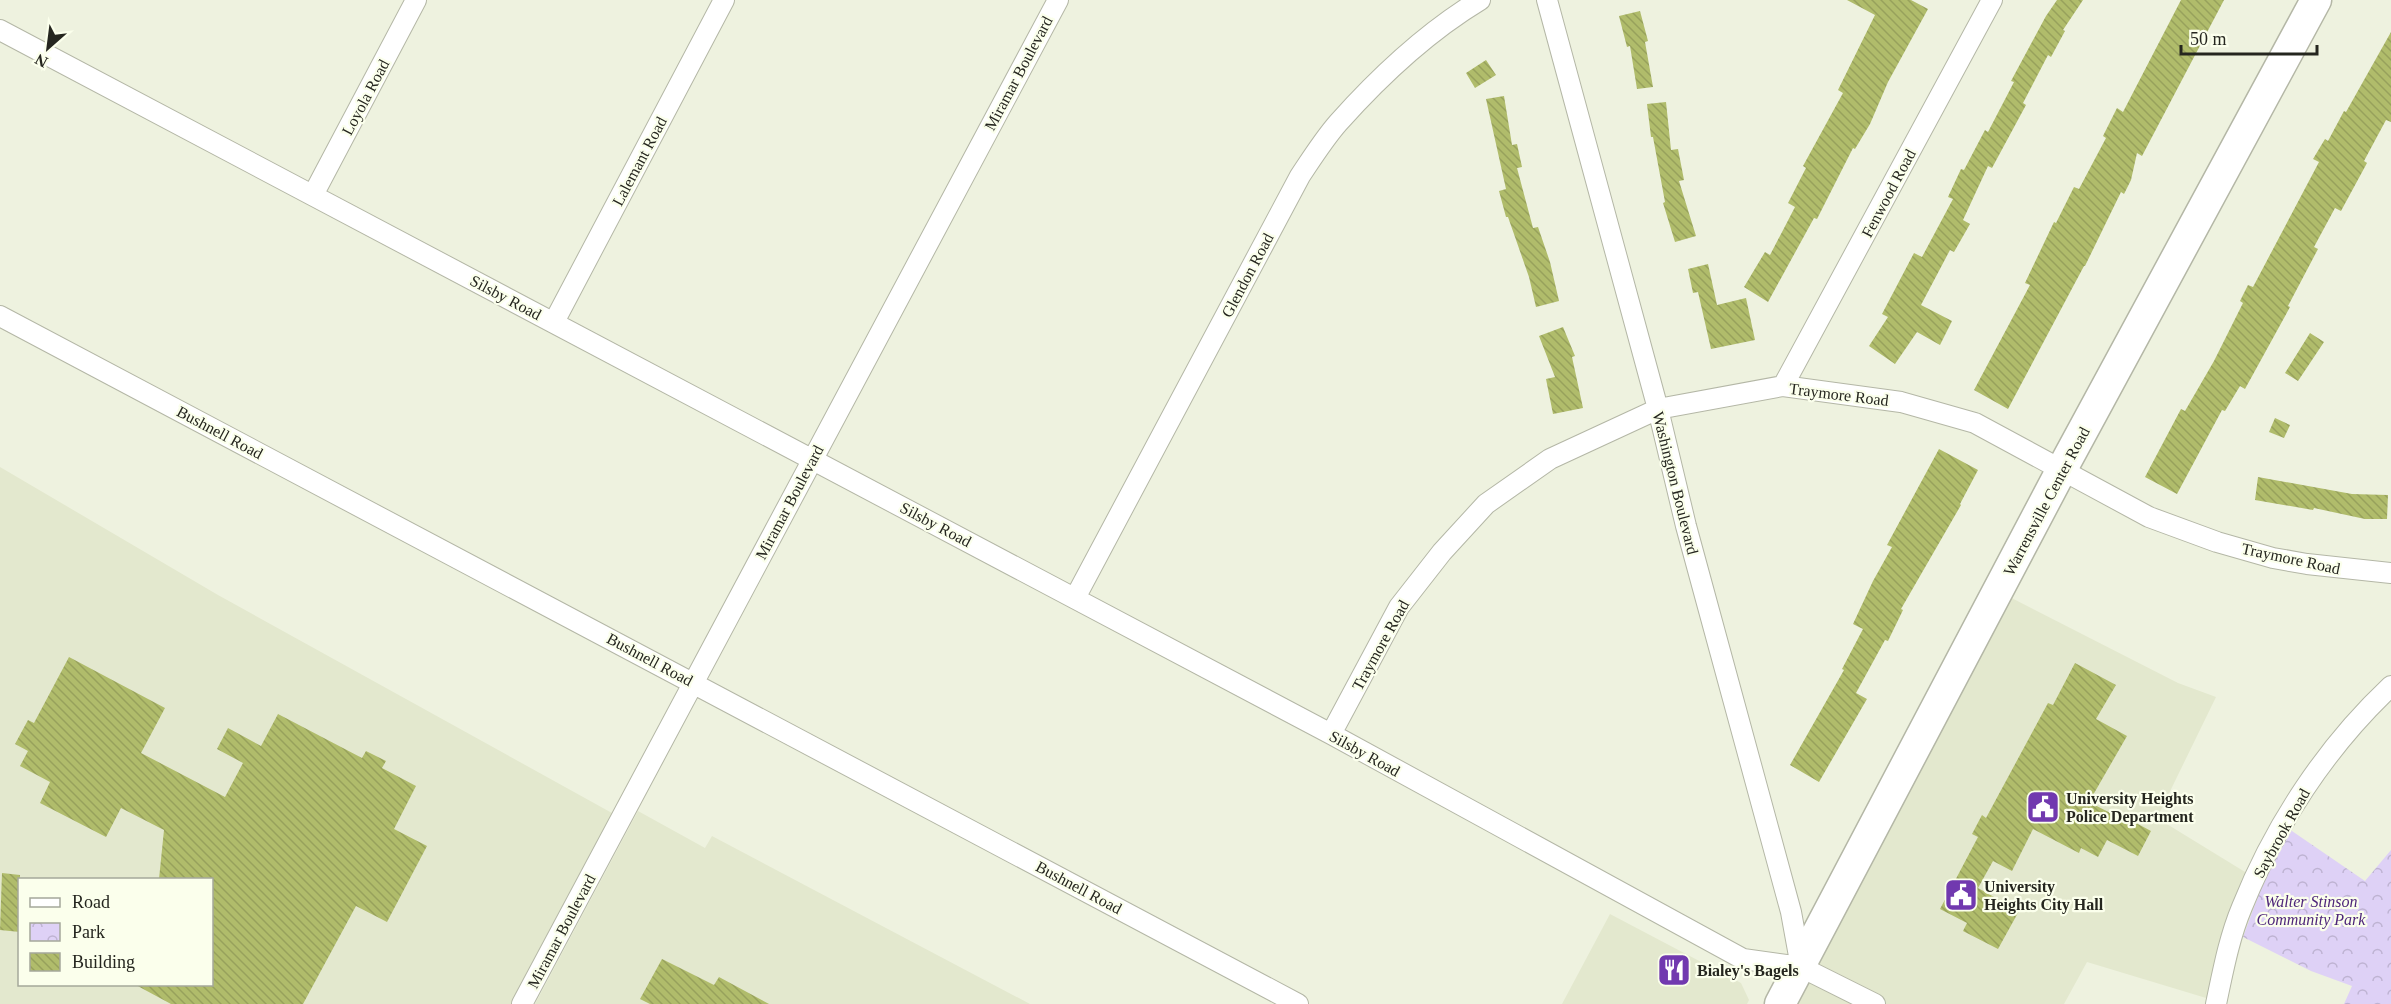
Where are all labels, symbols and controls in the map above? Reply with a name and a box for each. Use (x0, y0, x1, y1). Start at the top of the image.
street label: Miramar Boulevard (981, 13, 1056, 133)
north arrow (18, 18, 78, 78)
scale bar (2181, 18, 2318, 56)
text: 50 m (2190, 29, 2227, 49)
text: N (32, 50, 50, 71)
street label: Loyola Road (338, 57, 393, 138)
street label: Lalemant Road (609, 114, 670, 209)
street label: Fenwood Road (1858, 146, 1919, 240)
street label: Glendon Road (1218, 230, 1277, 320)
street label: Silsby Road (467, 272, 544, 324)
street label: Traymore Road (1788, 380, 1890, 410)
street label: Bushnell Road (174, 403, 266, 462)
street label: Washington Boulevard (1649, 410, 1702, 557)
street label: Warrensville Center Road (2000, 424, 2093, 578)
street label: Miramar Boulevard (752, 442, 827, 562)
street label: Silsby Road (897, 499, 974, 551)
street label: Traymore Road (2240, 540, 2342, 578)
street label: Traymore Road (1349, 597, 1413, 694)
street label: Bushnell Road (604, 630, 696, 689)
street label: Silsby Road (1326, 727, 1403, 781)
street label: Saybrook Road (2250, 786, 2314, 881)
public building icon: University Heights Police Department (2025, 789, 2061, 825)
place label: University Heights Police Department (2066, 790, 2194, 826)
street label: Bushnell Road (1033, 858, 1125, 917)
street label: Miramar Boulevard (524, 871, 599, 991)
public building icon: University Heights City Hall (1943, 877, 1979, 913)
legend (18, 878, 213, 986)
place label: University Heights City Hall (1984, 878, 2104, 914)
text: Road (72, 892, 110, 912)
park label: Walter Stinson Community Park (2257, 893, 2366, 929)
text: Park (72, 922, 105, 942)
text: Building (72, 952, 135, 972)
restaurant icon: Bialey's Bagels (1656, 952, 1692, 988)
place label: Bialey's Bagels (1697, 962, 1799, 980)

